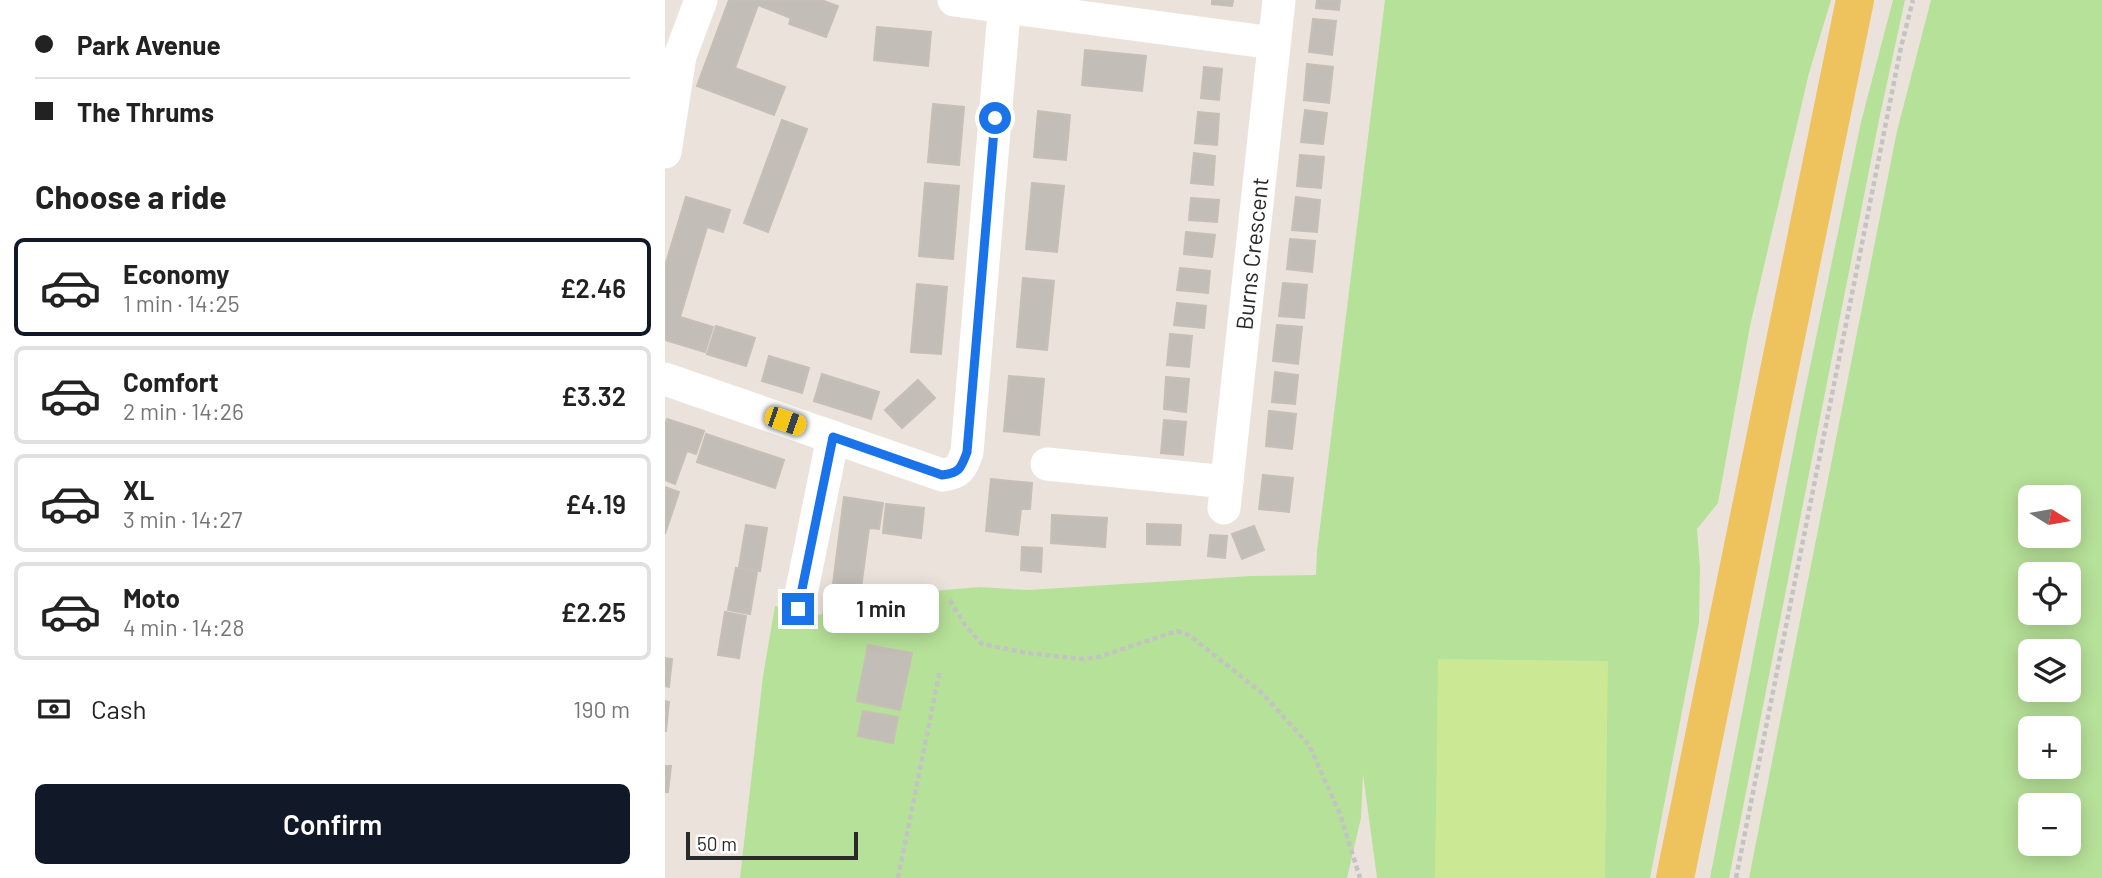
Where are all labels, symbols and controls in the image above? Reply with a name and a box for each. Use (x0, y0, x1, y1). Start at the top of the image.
text: Park Avenue (77, 29, 221, 60)
text: The Thrums (77, 96, 214, 127)
route start (979, 102, 1011, 134)
street label: Burns Crescent (1229, 176, 1274, 331)
text: Choose a ride (35, 177, 227, 215)
icon: car (39, 256, 102, 319)
text: Economy (123, 258, 229, 289)
text: £2.46 (560, 272, 626, 303)
text: 1 min · 14:25 (123, 289, 240, 317)
icon: car (39, 364, 102, 427)
text: Comfort (123, 366, 219, 397)
text: £3.32 (561, 380, 626, 411)
text: 2 min · 14:26 (123, 397, 244, 425)
car (762, 404, 809, 438)
icon: car (39, 472, 102, 535)
text: XL (123, 474, 154, 505)
north arrow (2018, 485, 2081, 548)
map controls (2018, 485, 2081, 856)
text: £4.19 (565, 488, 626, 519)
text: 3 min · 14:27 (123, 505, 243, 533)
button: locate (2018, 562, 2081, 625)
icon: car (39, 580, 102, 643)
text: Moto (123, 582, 180, 613)
callout: 1 min (823, 584, 938, 634)
route end (782, 593, 814, 625)
text: 1 min (856, 594, 906, 622)
text: £2.25 (561, 596, 626, 627)
text: 4 min · 14:28 (123, 613, 244, 641)
button: layers (2018, 639, 2081, 702)
icon: cash (35, 690, 73, 728)
text: Cash (91, 693, 146, 724)
text: 190 m (573, 695, 630, 723)
button: + (2018, 716, 2081, 779)
button: Confirm (35, 784, 630, 864)
button: − (2018, 793, 2081, 856)
scale bar (686, 829, 857, 861)
text: 50 m (697, 832, 737, 855)

